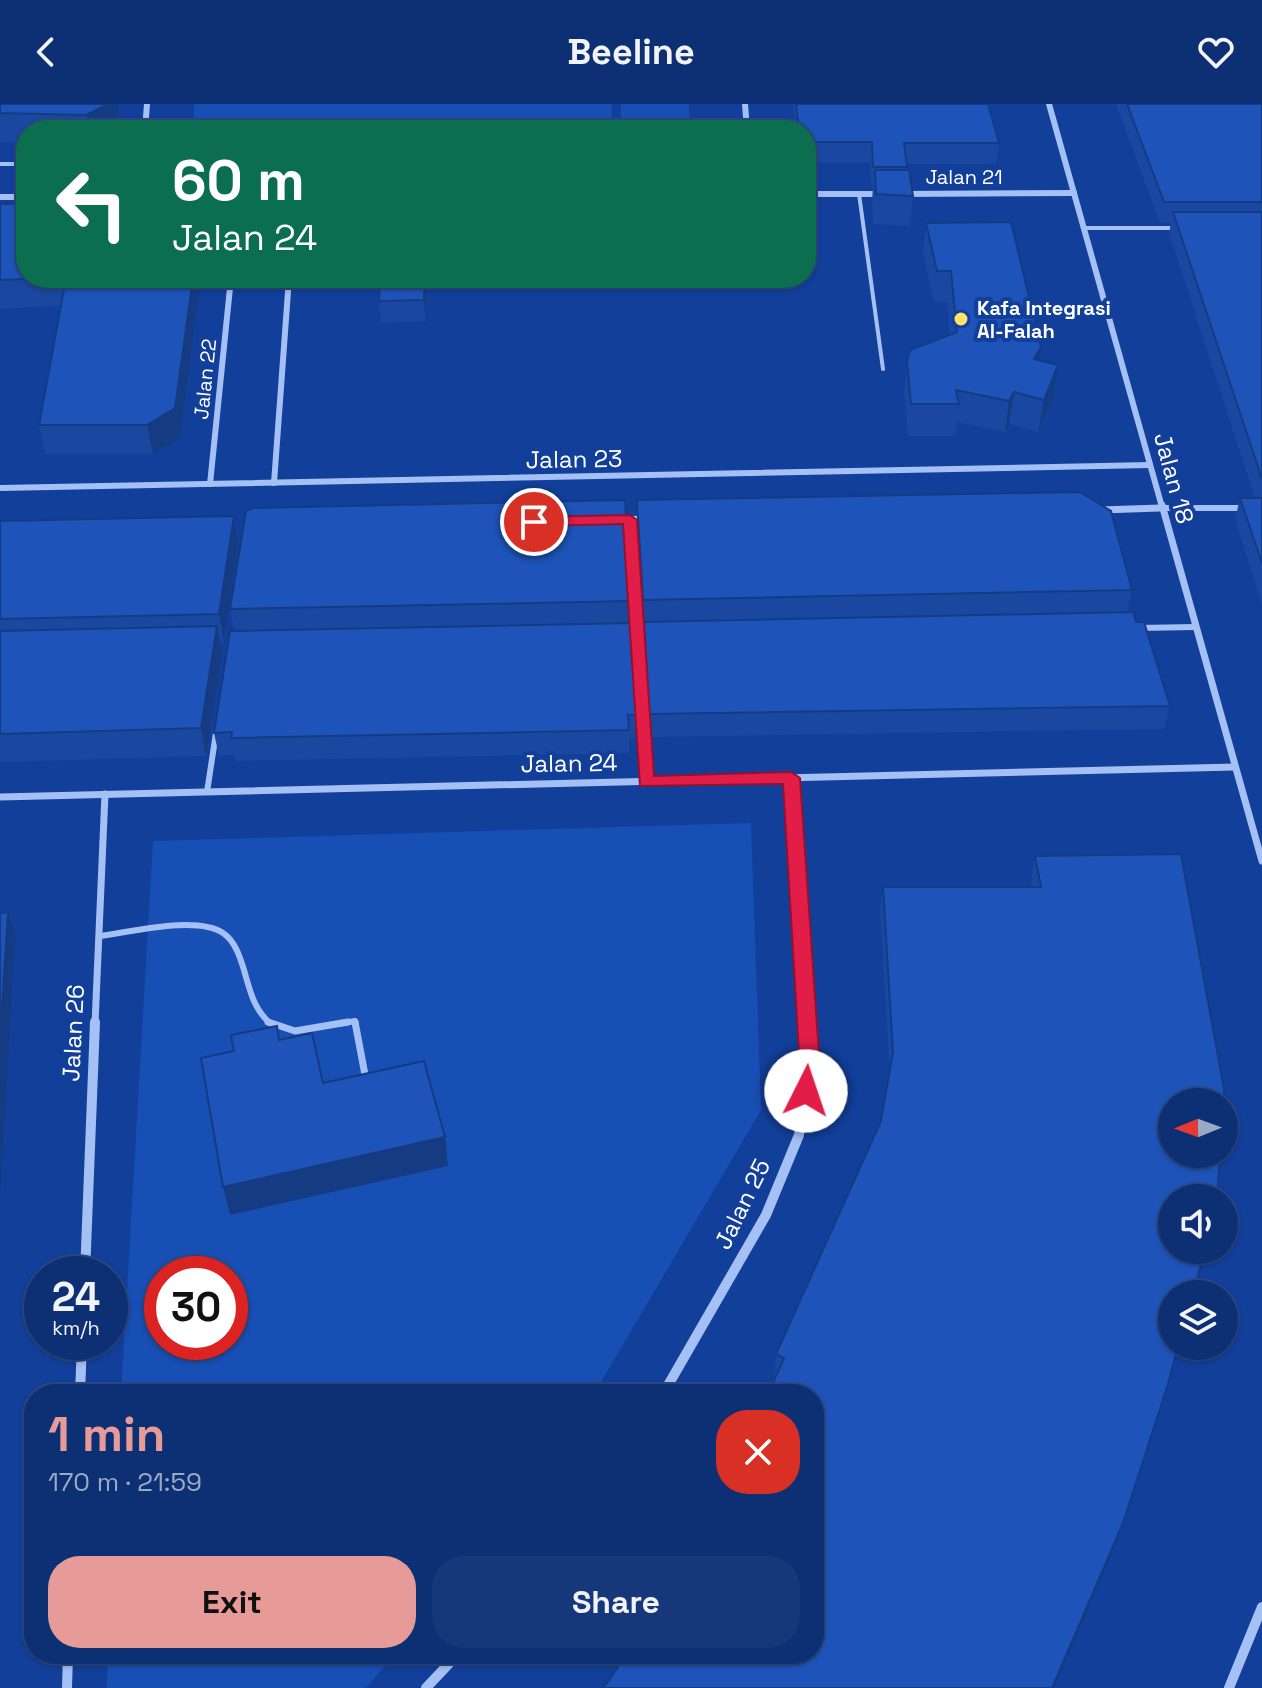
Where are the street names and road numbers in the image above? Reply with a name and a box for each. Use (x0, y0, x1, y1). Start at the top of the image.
street label: Jalan 21 (925, 164, 1003, 190)
street label: Jalan 22 (188, 337, 222, 421)
street label: Jalan 18 (1147, 429, 1201, 527)
street label: Jalan 23 (525, 443, 623, 475)
street label: Jalan 24 (520, 747, 618, 779)
street label: Jalan 26 (55, 984, 91, 1082)
street label: Jalan 25 (707, 1154, 777, 1254)

